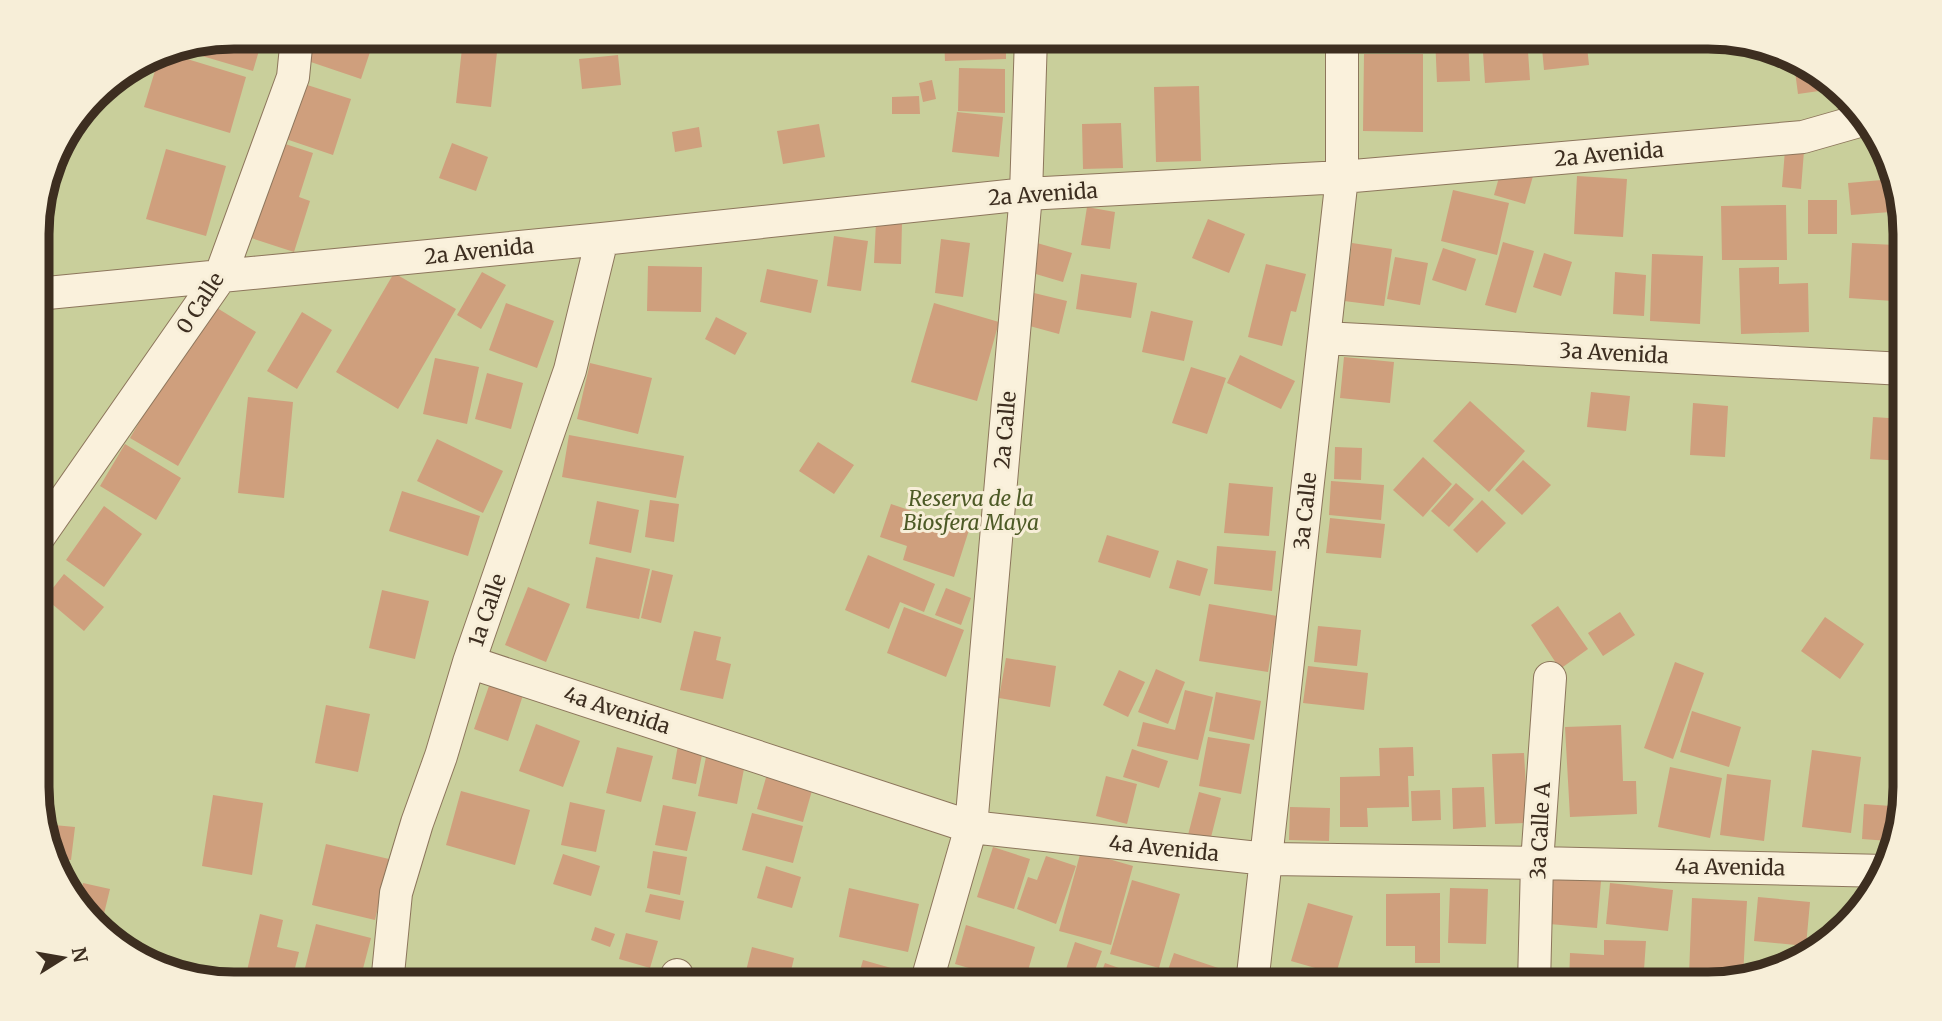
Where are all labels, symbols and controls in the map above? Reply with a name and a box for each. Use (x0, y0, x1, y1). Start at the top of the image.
street label: 2a Avenida (1553, 136, 1665, 172)
street label: 2a Avenida (987, 177, 1099, 211)
street label: 2a Avenida (423, 232, 535, 270)
street label: 0 Calle (170, 267, 230, 339)
street label: 3a Avenida (1559, 337, 1669, 369)
street label: 2a Calle (988, 390, 1022, 470)
street label: 3a Calle (1288, 471, 1322, 551)
park label: Reserva de la Biosfera Maya (903, 485, 1039, 536)
street label: 1a Calle (462, 570, 512, 650)
street label: 4a Avenida (560, 680, 674, 740)
street label: 3a Calle A (1524, 782, 1556, 880)
street label: 4a Avenida (1108, 829, 1220, 867)
street label: 4a Avenida (1675, 853, 1785, 881)
north arrow (28, 923, 98, 993)
text: N (66, 945, 93, 964)

